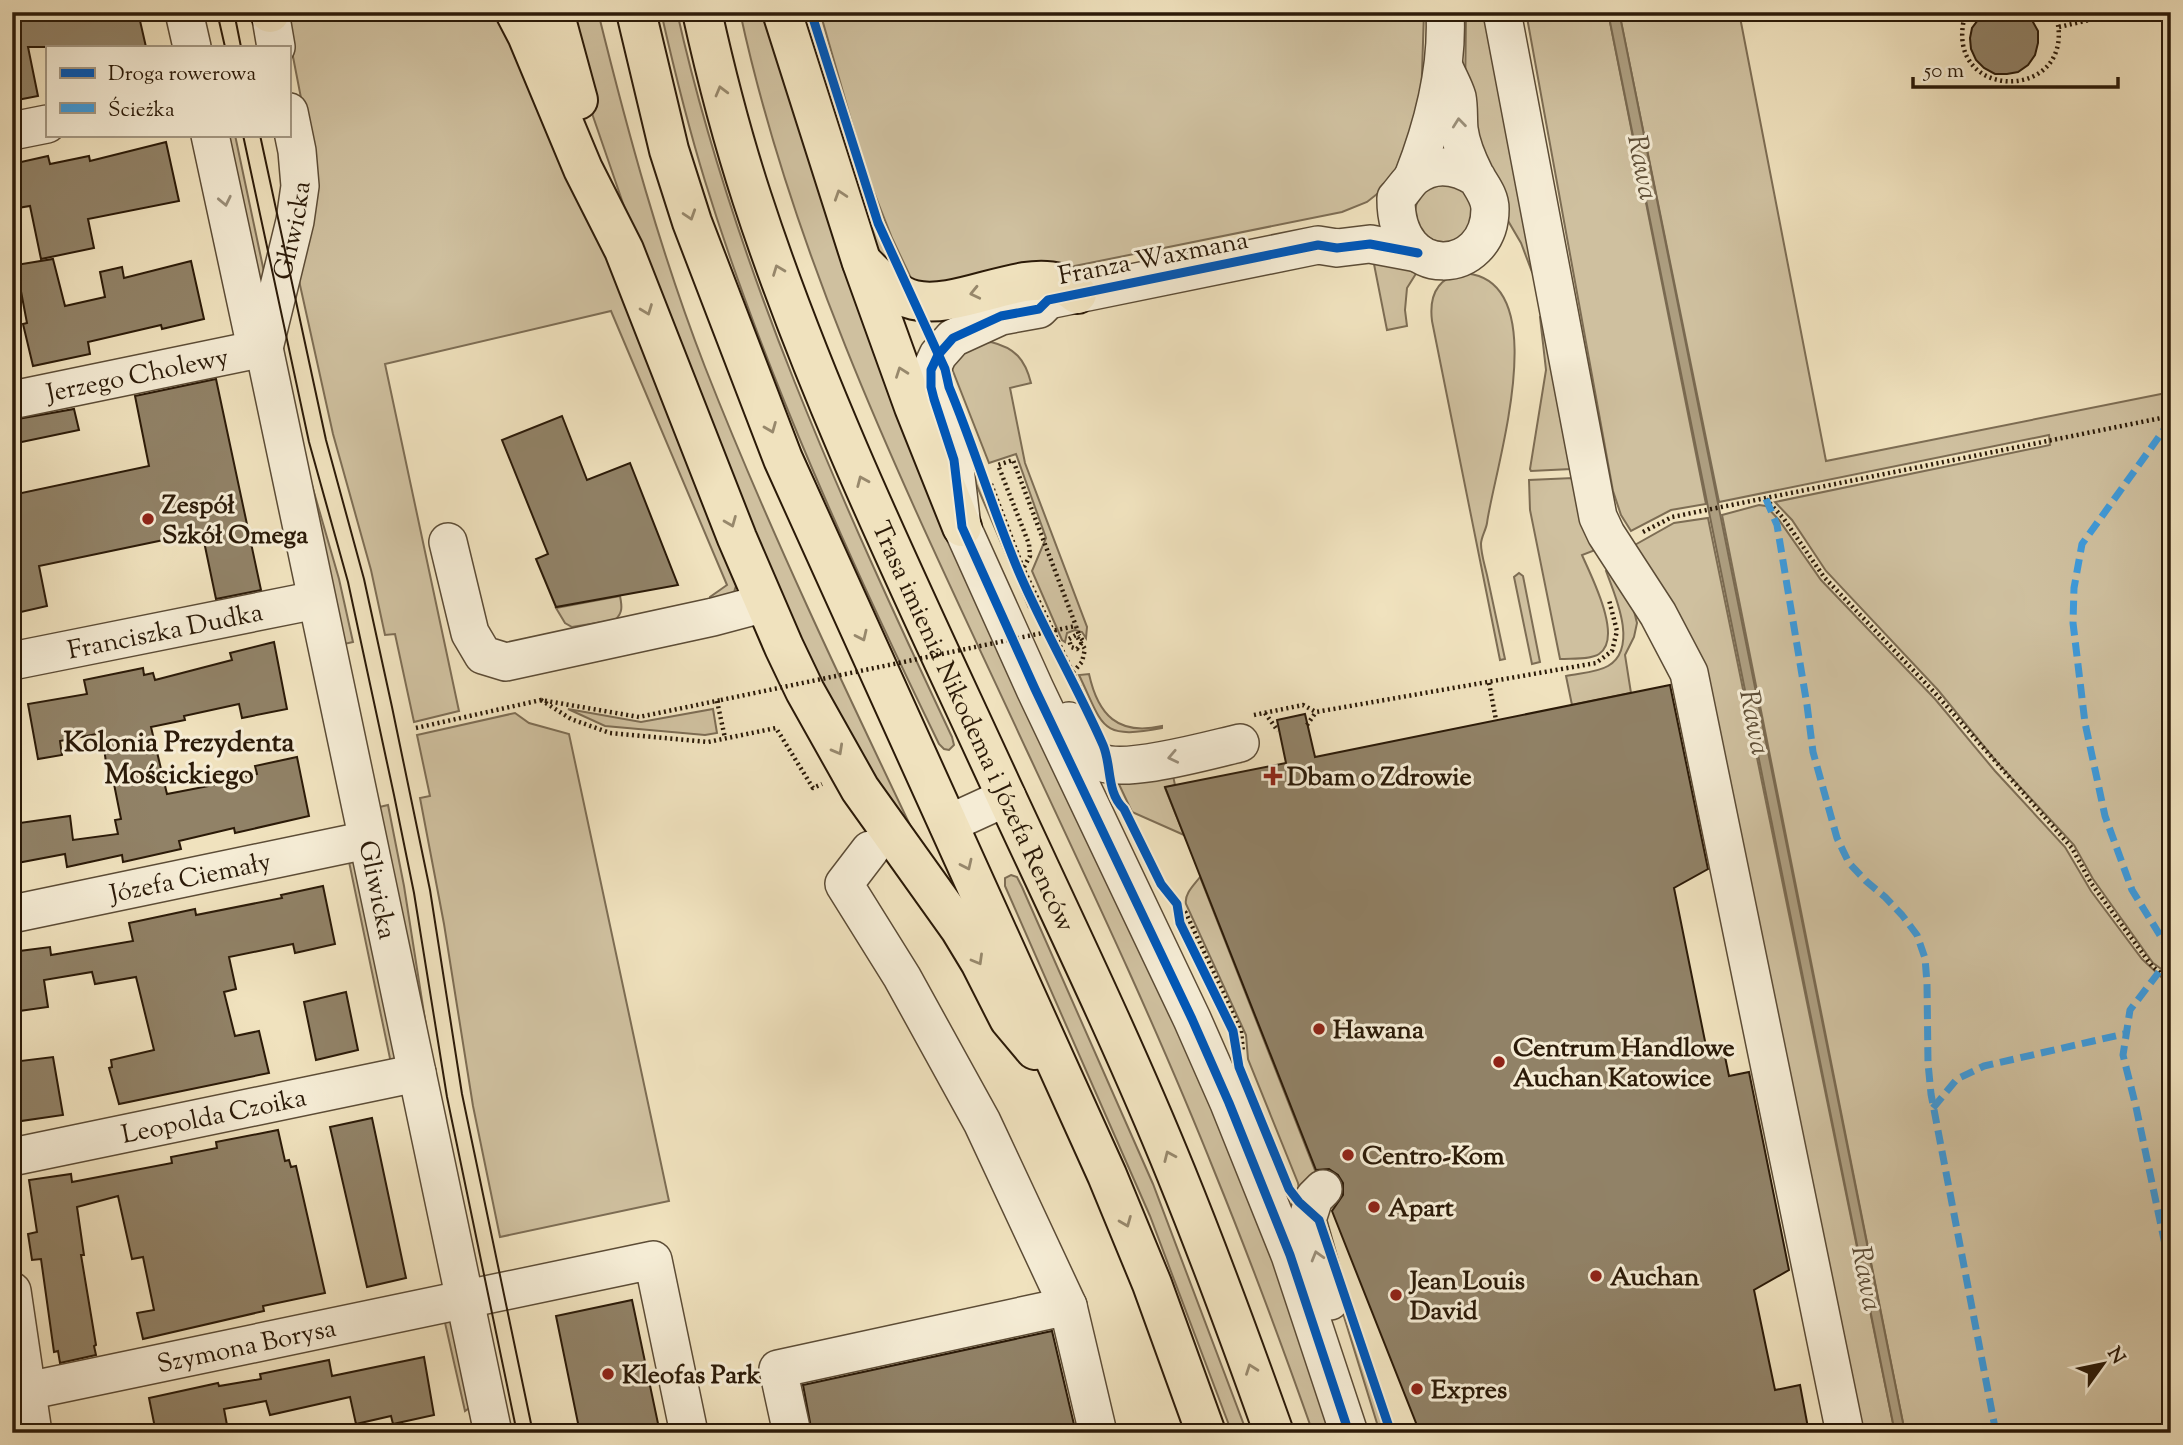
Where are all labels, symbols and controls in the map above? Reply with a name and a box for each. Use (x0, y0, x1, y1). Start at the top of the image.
legend (46, 46, 290, 136)
scale bar (1913, 46, 2118, 90)
text: 50 m (1923, 57, 1964, 87)
text: Droga rowerowa (108, 60, 256, 90)
one-way arrow (715, 85, 729, 97)
text: Ścieżka (108, 96, 175, 126)
one-way arrow (1452, 117, 1467, 128)
water label: Rawa (1615, 132, 1667, 204)
street label: Gliwicka (265, 179, 322, 284)
one-way arrow (834, 189, 848, 202)
one-way arrow (216, 195, 231, 207)
one-way arrow (682, 209, 696, 221)
street label: Franza Waxmana (1055, 223, 1252, 296)
one-way arrow (772, 264, 786, 276)
one-way arrow (969, 285, 981, 300)
one-way arrow (639, 303, 653, 315)
street label: Jerzego Cholewy (42, 340, 232, 414)
one-way arrow (895, 367, 909, 379)
one-way arrow (762, 421, 776, 433)
one-way arrow (856, 475, 870, 488)
place label: Zespół Szkół Omega (162, 488, 308, 555)
marker: Zespół Szkół Omega (140, 511, 156, 527)
one-way arrow (722, 515, 736, 527)
street label: Trasa imienia Nikodema i Józefa Renców (861, 516, 1083, 938)
street label: Franciszka Dudka (64, 595, 266, 670)
one-way arrow (854, 629, 868, 641)
water label: Rawa (1727, 687, 1779, 759)
district label: Kolonia Prezydenta Mościckiego (64, 724, 294, 796)
one-way arrow (830, 743, 843, 756)
one-way arrow (1167, 749, 1179, 764)
place label: Dbam o Zdrowie (1287, 760, 1472, 797)
marker: Dbam o Zdrowie (1265, 768, 1281, 784)
street label: Gliwicka (347, 837, 404, 943)
street label: Józefa Ciemały (105, 844, 275, 915)
one-way arrow (959, 858, 973, 870)
one-way arrow (970, 952, 983, 965)
place label: Hawana (1333, 1013, 1424, 1050)
marker: Hawana (1311, 1021, 1327, 1037)
place label: Centrum Handlowe Auchan Katowice (1513, 1031, 1735, 1098)
marker: Centrum Handlowe Auchan Katowice (1491, 1054, 1507, 1070)
street label: Leopolda Czoika (119, 1080, 310, 1155)
place label: Centro-Kom (1362, 1139, 1505, 1176)
marker: Centro-Kom (1340, 1147, 1356, 1163)
one-way arrow (1163, 1151, 1177, 1164)
place label: Apart (1388, 1191, 1454, 1228)
marker: Apart (1366, 1199, 1382, 1215)
one-way arrow (1117, 1215, 1131, 1227)
water label: Rawa (1839, 1243, 1891, 1315)
one-way arrow (1311, 1251, 1326, 1263)
place label: Auchan (1610, 1260, 1700, 1297)
place label: Jean Louis David (1408, 1264, 1525, 1331)
marker: Auchan (1588, 1268, 1604, 1284)
marker: Jean Louis David (1388, 1287, 1404, 1303)
street label: Szymona Borysa (154, 1311, 340, 1384)
north arrow (2068, 1330, 2138, 1400)
text: N (2100, 1342, 2131, 1370)
place label: Kleofas Park (622, 1358, 761, 1395)
one-way arrow (1245, 1363, 1259, 1375)
marker: Kleofas Park (600, 1366, 616, 1382)
place label: Expres (1431, 1373, 1507, 1410)
marker: Expres (1409, 1381, 1425, 1397)

